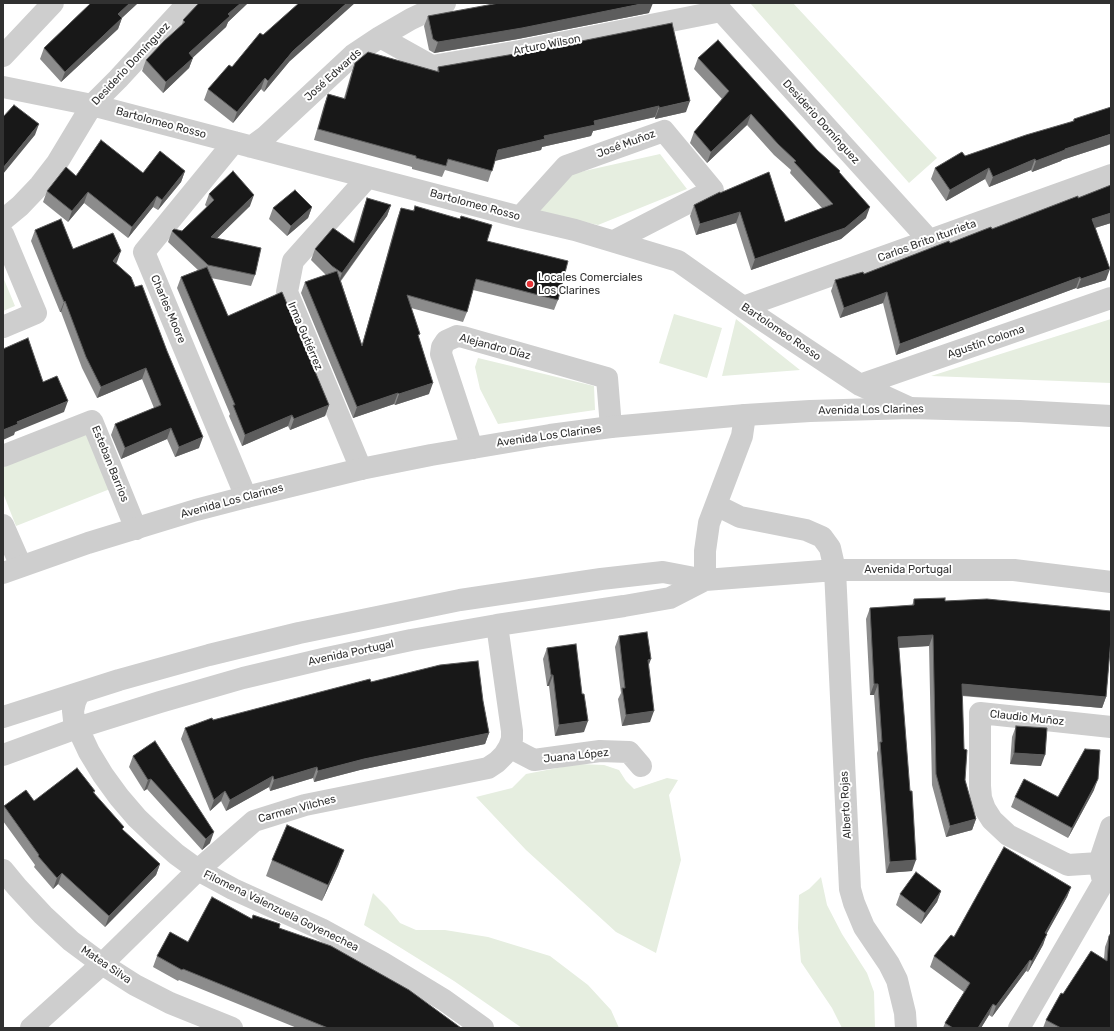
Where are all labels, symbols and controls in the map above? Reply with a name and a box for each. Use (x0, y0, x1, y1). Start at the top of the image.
street label: Desiderio Domínguez (89, 20, 173, 108)
street label: Arturo Wilson (512, 32, 582, 58)
street label: José Edwards (302, 46, 364, 104)
street label: Desiderio Domínguez (780, 77, 862, 167)
street label: Bartolomeo Rosso (114, 105, 208, 141)
street label: José Muñoz (595, 127, 657, 161)
street label: Bartolomeo Rosso (428, 187, 522, 223)
street label: Carlos Brito Iturrieta (876, 217, 978, 265)
place label: Locales Comerciales Los Clarines (538, 271, 643, 297)
street label: Charles Moore (148, 273, 188, 345)
marker: Locales Comerciales Los Clarines (525, 279, 535, 289)
street label: Irma Gutiérrez (285, 300, 325, 372)
street label: Bartolomeo Rosso (739, 300, 823, 364)
street label: Agustín Coloma (946, 323, 1026, 361)
street label: Alejandro Díaz (458, 331, 532, 363)
street label: Avenida Los Clarines (818, 402, 924, 418)
street label: Avenida Los Clarines (496, 422, 602, 450)
street label: Esteban Barrios (89, 424, 131, 504)
street label: Avenida Los Clarines (179, 481, 285, 521)
street label: Avenida Portugal (864, 563, 952, 577)
street label: Avenida Portugal (307, 637, 395, 669)
street label: Claudio Muñoz (989, 708, 1065, 728)
street label: Juana López (543, 746, 609, 766)
street label: Alberto Rojas (838, 771, 854, 839)
street label: Carmen Vilches (257, 792, 337, 826)
street label: Filomena Valenzuela Goyenechea (201, 868, 361, 954)
street label: Matea Silva (78, 943, 134, 987)

